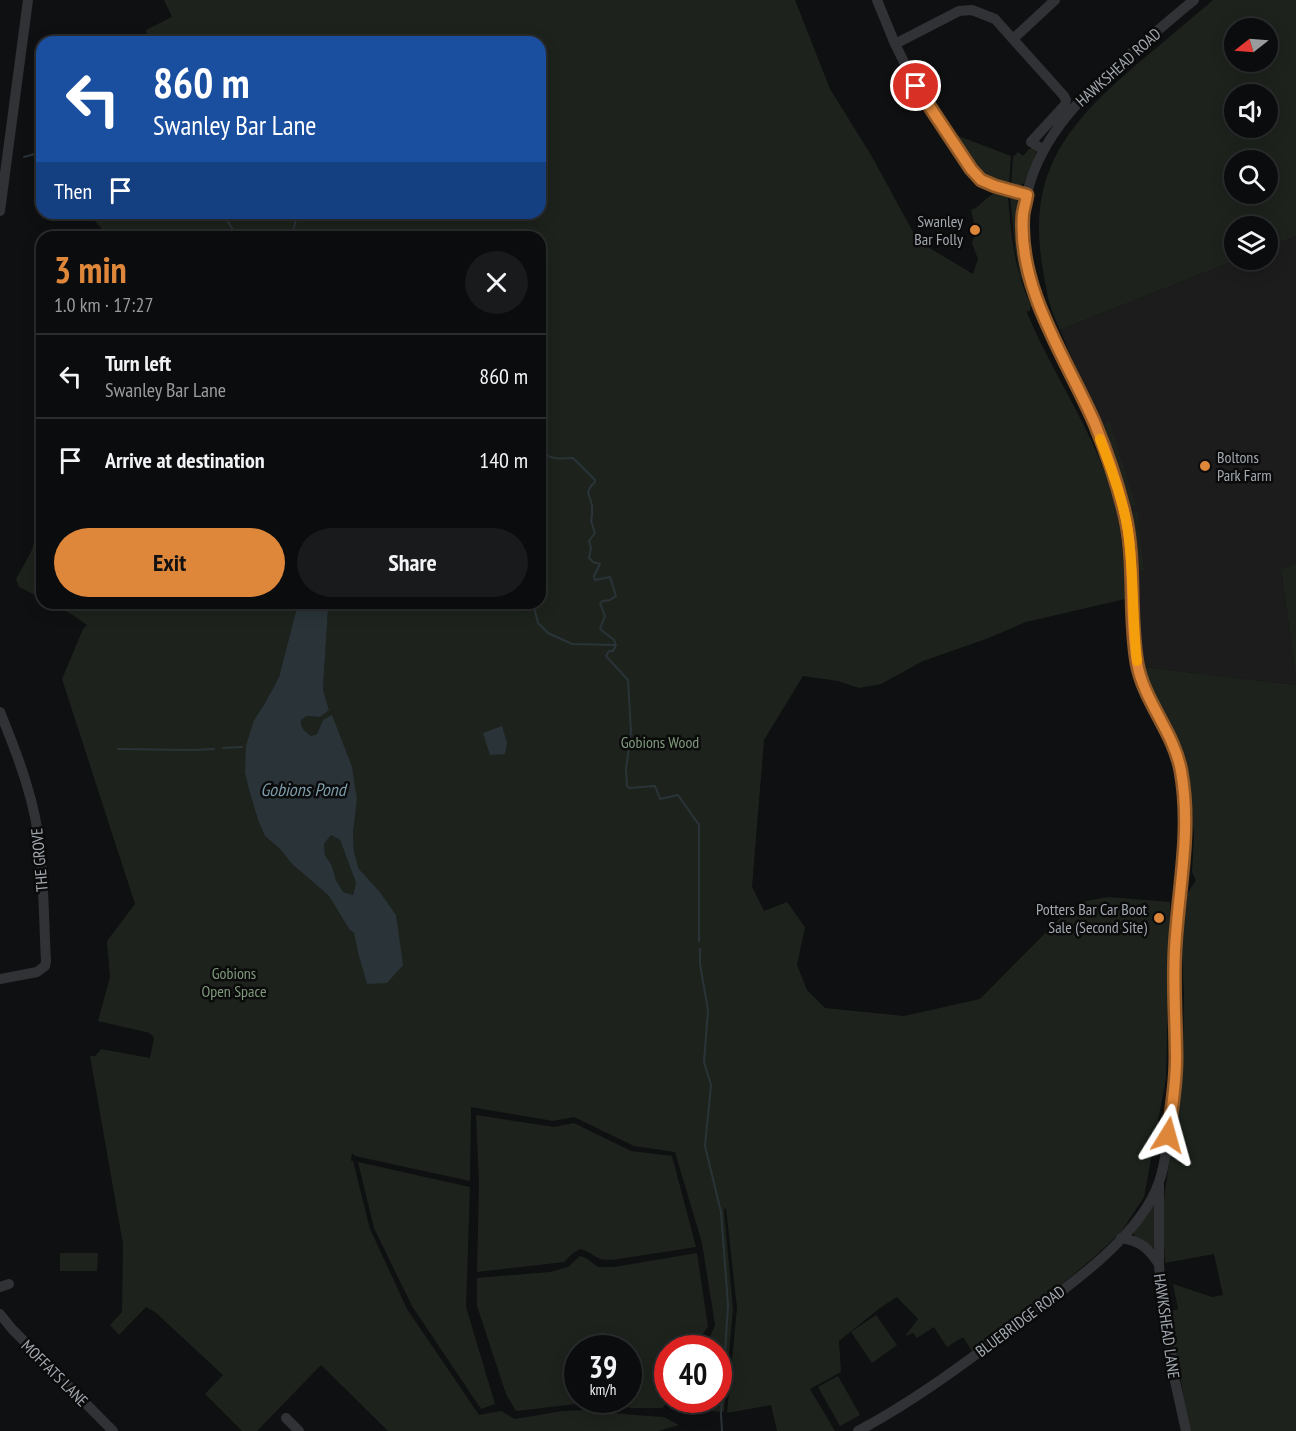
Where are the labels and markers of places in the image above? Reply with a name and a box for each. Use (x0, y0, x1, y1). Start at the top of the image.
pin (890, 60, 941, 111)
place label: Swanley Bar Folly (914, 211, 963, 249)
marker: Swanley Bar Folly (968, 223, 982, 237)
place label: Boltons Park Farm (1217, 447, 1272, 485)
marker: Boltons Park Farm (1198, 459, 1212, 473)
place label: Potters Bar Car Boot Sale (Second Site) (1036, 899, 1148, 937)
marker: Potters Bar Car Boot Sale (Second Site) (1152, 911, 1166, 925)

